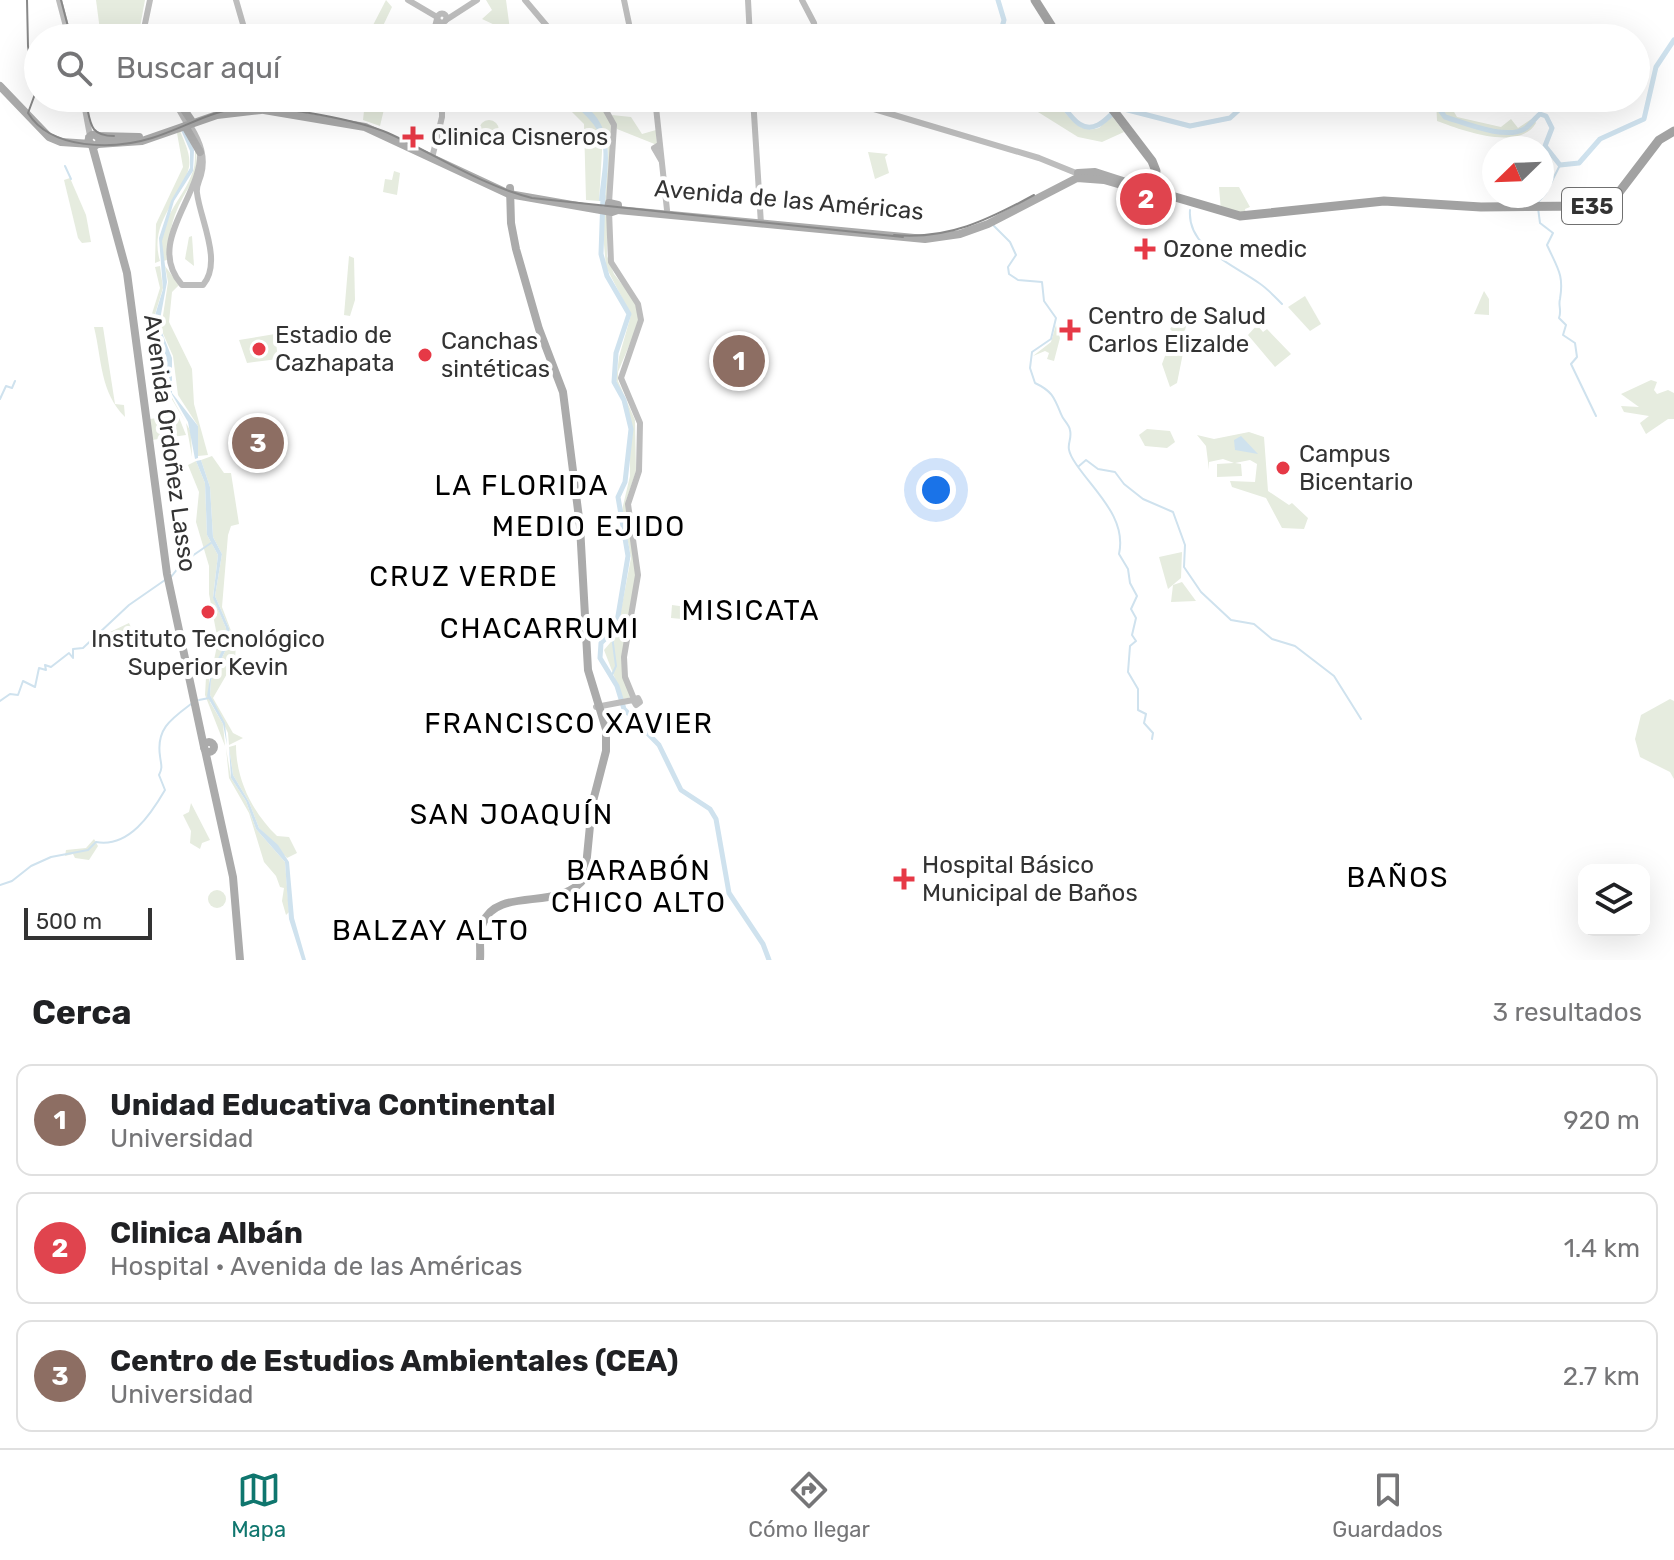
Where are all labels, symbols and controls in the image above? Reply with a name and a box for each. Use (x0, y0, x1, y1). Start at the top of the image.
search box (24, 24, 1650, 112)
icon: search (52, 46, 96, 90)
text: Buscar aquí (116, 50, 280, 86)
place label: Clinica Cisneros (431, 123, 608, 151)
marker: Clinica Cisneros (402, 126, 424, 148)
north arrow (1482, 136, 1554, 208)
pin: 2 (1120, 169, 1172, 229)
street label: Avenida de las Américas (653, 174, 925, 226)
road number: E35 (1562, 188, 1622, 224)
place label: Ozone medic (1163, 235, 1307, 263)
marker: Ozone medic (1134, 238, 1156, 260)
place label: Centro de Salud Carlos Elizalde (1088, 302, 1266, 358)
street label: Avenida Ordoñez Lasso (138, 312, 202, 574)
marker: Centro de Salud Carlos Elizalde (1059, 319, 1081, 341)
place label: Estadio de Cazhapata (275, 321, 394, 377)
place label: Canchas sintéticas (441, 327, 550, 383)
pin: 1 (713, 331, 765, 391)
marker: Estadio de Cazhapata (250, 340, 268, 358)
marker: Canchas sintéticas (416, 346, 434, 364)
pin: 3 (232, 413, 284, 473)
place label: Campus Bicentario (1299, 440, 1413, 496)
marker: Campus Bicentario (1274, 459, 1292, 477)
district label: LA FLORIDA (434, 469, 610, 502)
your location (916, 470, 956, 510)
district label: MEDIO EJIDO (492, 510, 686, 543)
district label: CRUZ VERDE (369, 560, 559, 593)
district label: MISICATA (682, 594, 821, 627)
marker: Instituto Tecnológico Superior Kevin (199, 603, 217, 621)
district label: CHACARRUMI (440, 612, 640, 645)
place label: Instituto Tecnológico Superior Kevin (91, 625, 325, 681)
district label: FRANCISCO XAVIER (424, 707, 714, 740)
district label: SAN JOAQUÍN (410, 798, 614, 831)
place label: Hospital Básico Municipal de Baños (922, 851, 1138, 907)
district label: BARABÓN CHICO ALTO (551, 854, 727, 919)
district label: BAÑOS (1346, 861, 1450, 894)
map controls (1578, 864, 1650, 936)
button: layers (1578, 864, 1650, 936)
marker: Hospital Básico Municipal de Baños (893, 868, 915, 890)
scale bar (24, 904, 152, 940)
text: 500 m (36, 908, 102, 935)
district label: BALZAY ALTO (332, 914, 530, 947)
text: Cerca (32, 992, 131, 1033)
text: 3 resultados (1492, 997, 1642, 1028)
text: Unidad Educativa Continental (110, 1087, 556, 1123)
text: 1 (54, 1105, 66, 1136)
text: 920 m (1563, 1105, 1640, 1136)
text: Universidad (110, 1123, 253, 1154)
text: Clinica Albán (110, 1215, 303, 1251)
text: 2 (52, 1233, 68, 1264)
text: 1.4 km (1564, 1233, 1640, 1264)
text: Hospital · Avenida de las Américas (110, 1251, 523, 1282)
text: Centro de Estudios Ambientales (CEA) (110, 1343, 678, 1379)
text: 3 (51, 1361, 69, 1392)
text: 2.7 km (1563, 1361, 1640, 1392)
text: Universidad (110, 1379, 253, 1410)
tab: Mapa (231, 1468, 286, 1543)
tab: Cómo llegar (748, 1468, 870, 1543)
tab: Guardados (1332, 1468, 1443, 1543)

